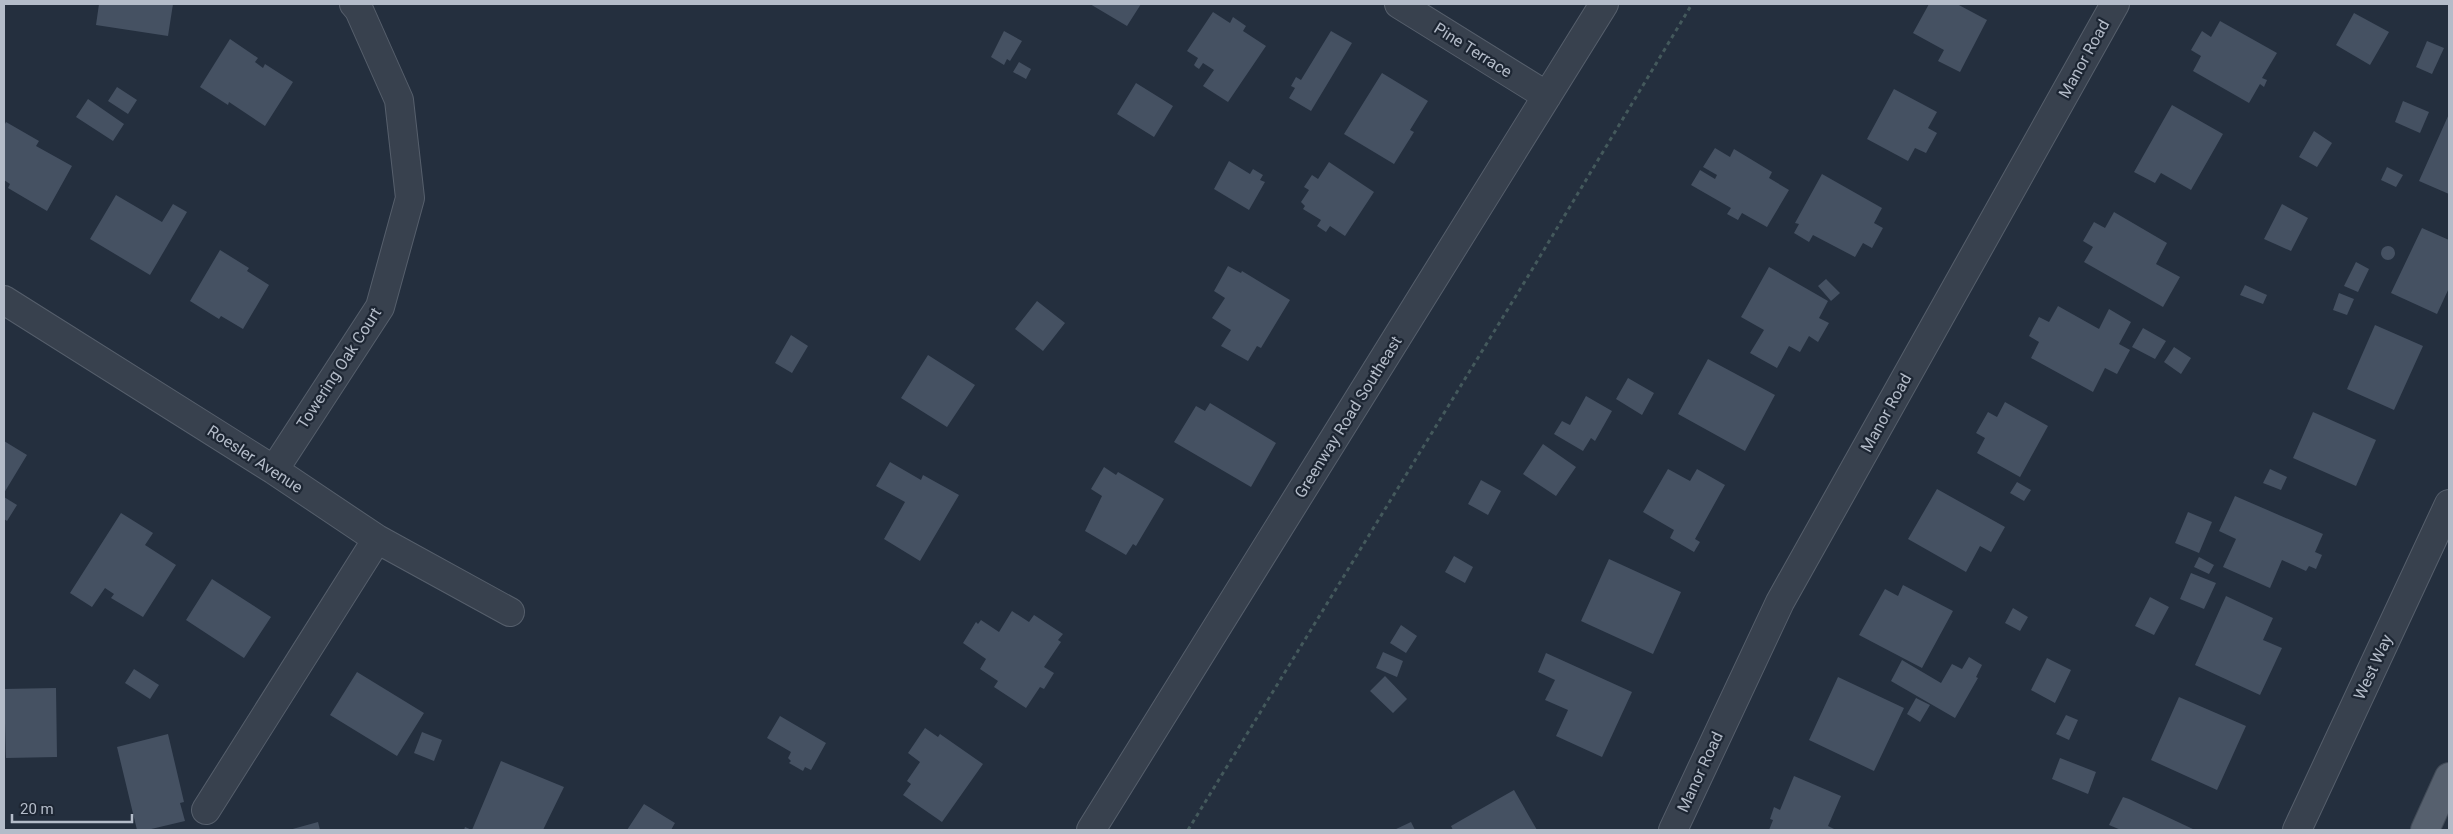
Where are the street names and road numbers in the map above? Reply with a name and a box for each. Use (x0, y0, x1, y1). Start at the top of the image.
street label: Manor Road (2055, 16, 2113, 102)
street label: Pine Terrace (1431, 19, 1515, 81)
street label: Towering Oak Court (293, 304, 385, 432)
street label: Greenway Road Southeast (1290, 333, 1406, 501)
street label: Manor Road (1857, 370, 1915, 456)
street label: Roesler Avenue (204, 421, 306, 497)
street label: West Way (2350, 631, 2397, 703)
street label: Manor Road (1673, 729, 1727, 815)

